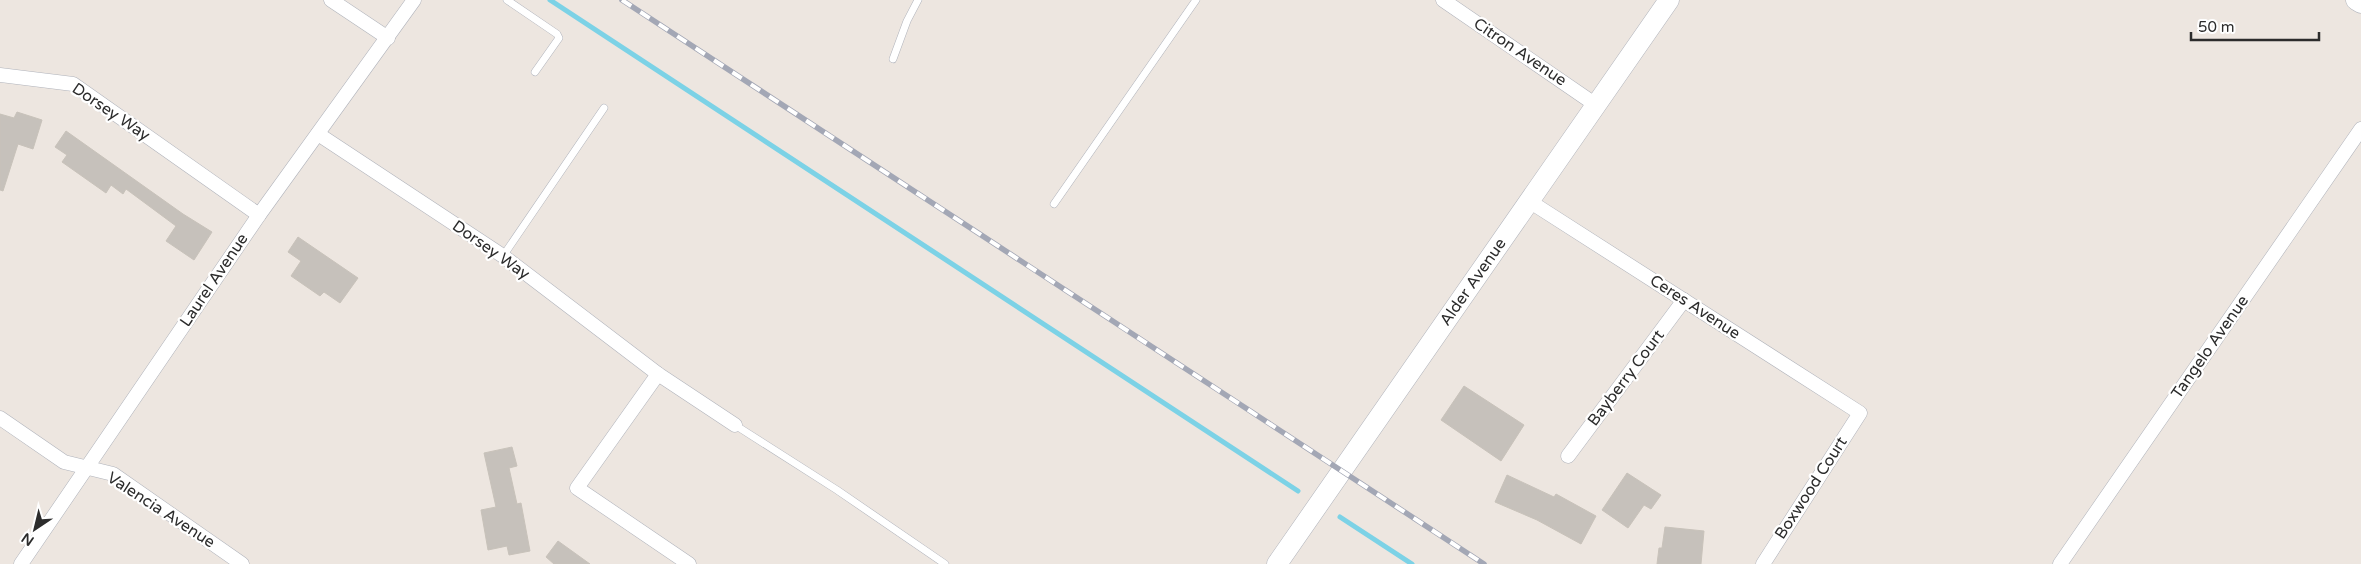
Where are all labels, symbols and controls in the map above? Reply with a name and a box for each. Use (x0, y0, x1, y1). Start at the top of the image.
scale bar (2191, 10, 2318, 42)
street label: Citron Avenue (1470, 14, 1570, 90)
text: 50 m (2198, 18, 2235, 36)
street label: Dorsey Way (68, 79, 154, 146)
street label: Dorsey Way (448, 216, 534, 284)
street label: Laurel Avenue (175, 230, 253, 330)
street label: Alder Avenue (1435, 234, 1511, 330)
street label: Ceres Avenue (1646, 270, 1744, 344)
street label: Tangelo Avenue (2167, 292, 2253, 402)
street label: Bayberry Court (1583, 326, 1669, 430)
street label: Boxwood Court (1770, 433, 1852, 543)
street label: Valencia Avenue (103, 468, 219, 552)
north arrow (10, 504, 60, 554)
text: N (18, 529, 37, 549)

